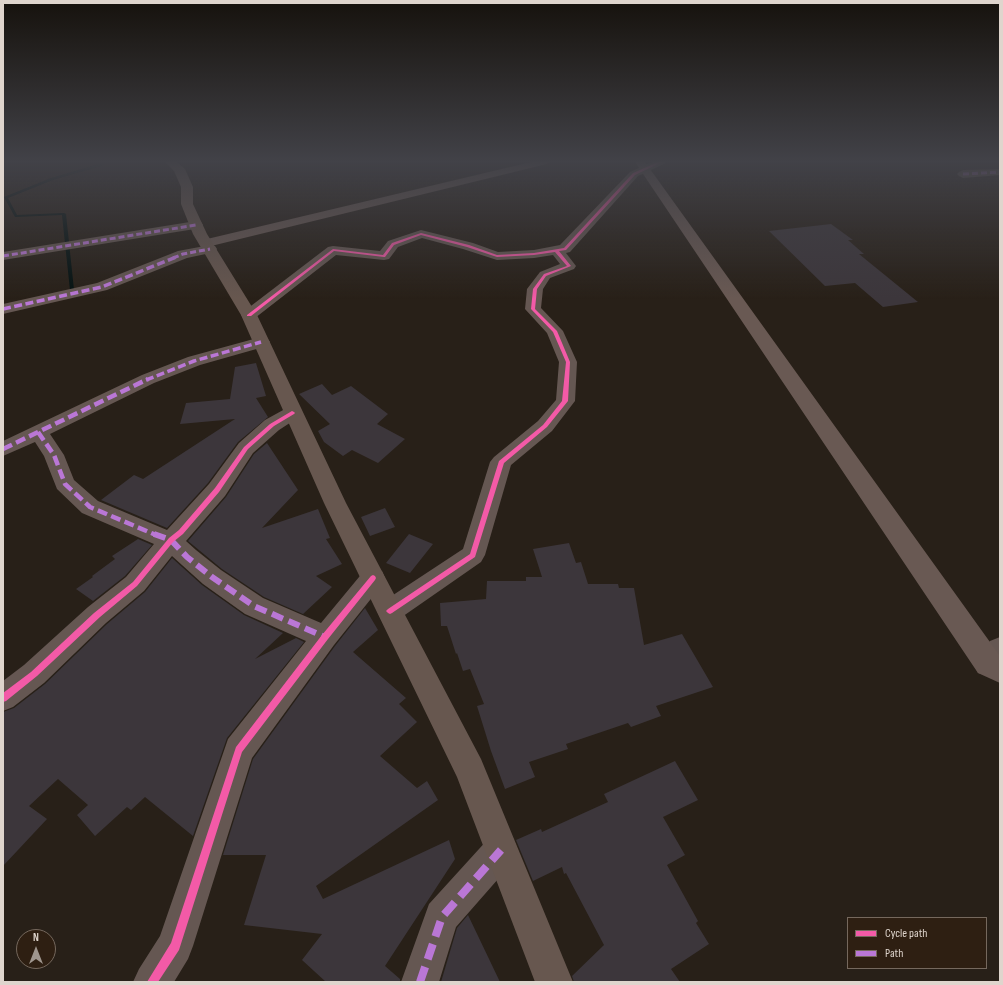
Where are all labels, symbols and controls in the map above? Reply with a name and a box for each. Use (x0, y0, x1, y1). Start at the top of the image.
legend (847, 917, 987, 969)
text: Cycle path (885, 926, 927, 941)
north arrow (16, 929, 56, 969)
text: N (33, 931, 39, 944)
text: Path (885, 946, 903, 961)

